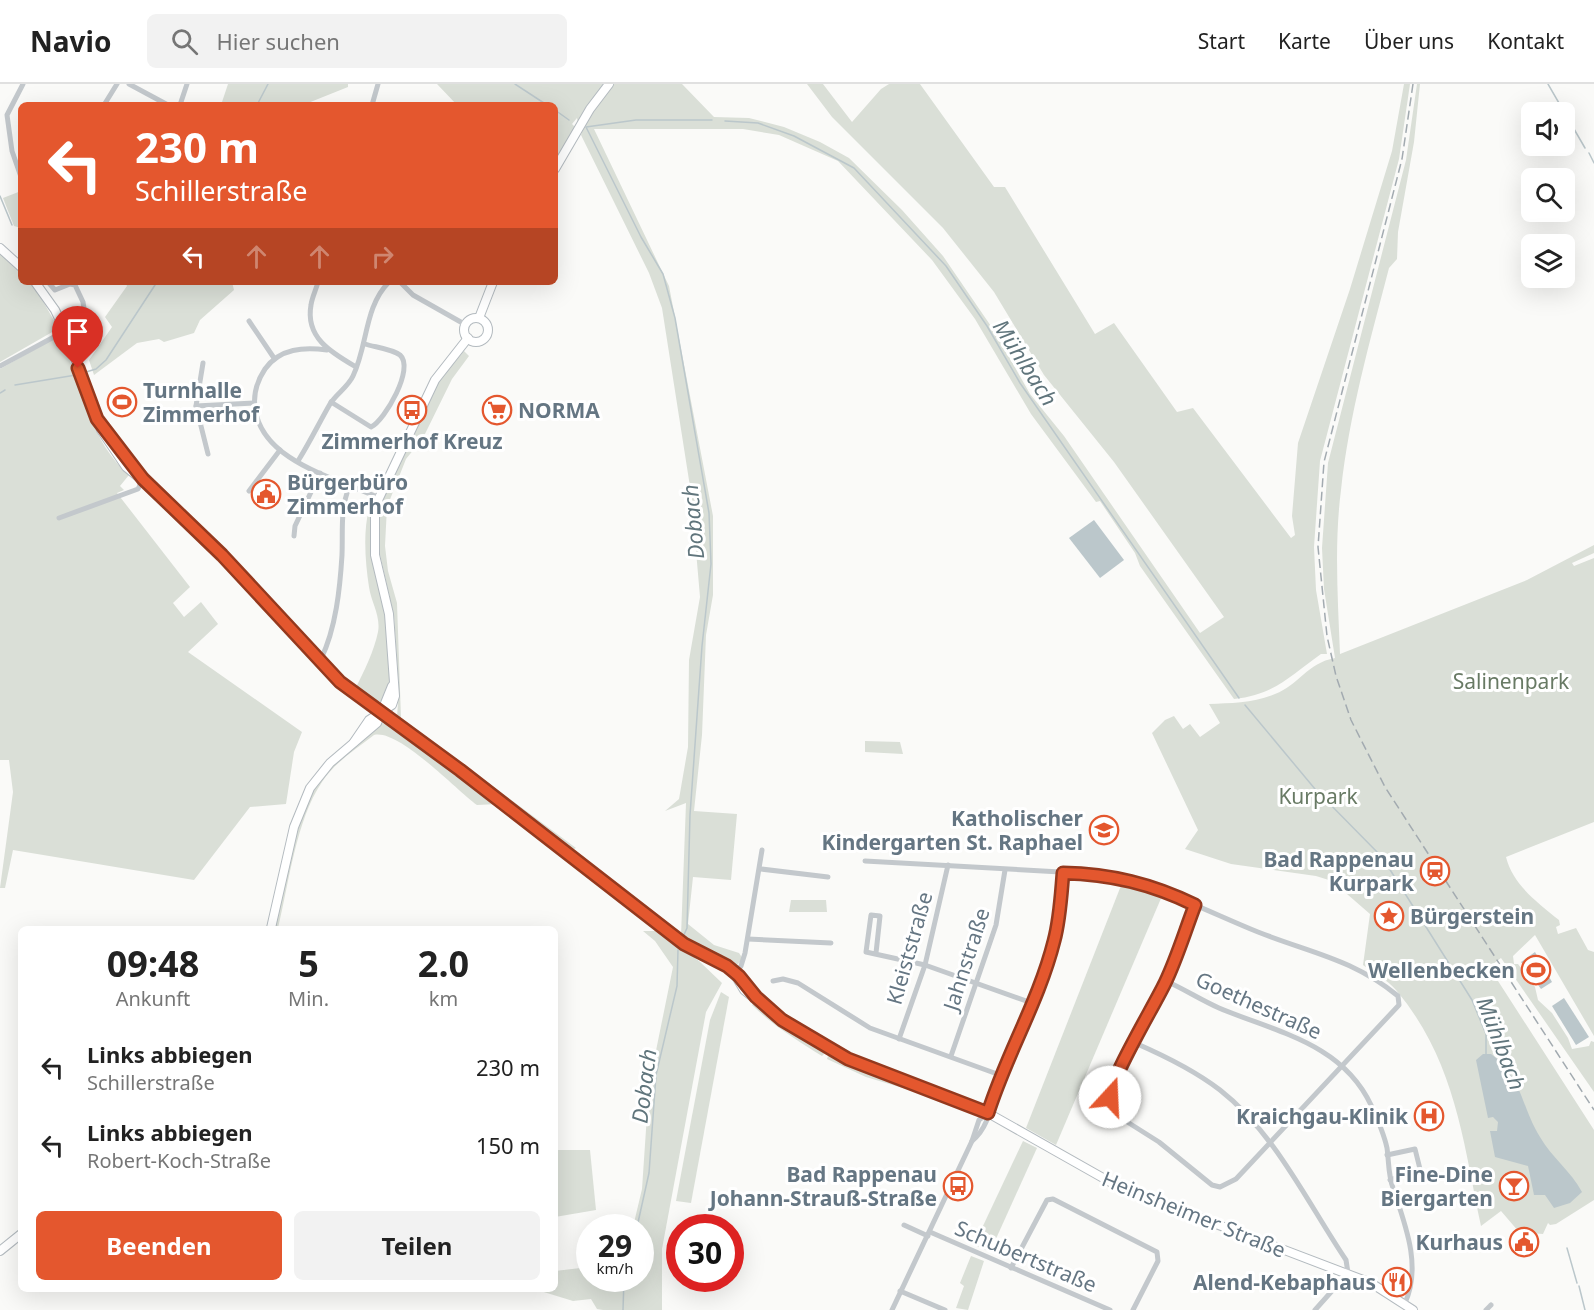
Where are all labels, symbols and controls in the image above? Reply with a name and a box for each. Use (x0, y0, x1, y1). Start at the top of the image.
search box (147, 14, 567, 68)
text: Navio (30, 22, 111, 60)
icon: search (168, 25, 201, 58)
text: Hier suchen (216, 26, 340, 56)
text: Start (1198, 27, 1245, 55)
text: Karte (1278, 27, 1331, 55)
text: Über uns (1364, 27, 1454, 55)
text: Kontakt (1487, 27, 1564, 55)
map controls (1521, 102, 1575, 288)
button: sound (1521, 102, 1575, 156)
text: 230 m (135, 118, 259, 175)
icon: left (36, 126, 114, 204)
button: search (1521, 168, 1575, 222)
text: Schillerstraße (135, 172, 307, 209)
button: layers (1521, 234, 1575, 288)
icon: left (177, 240, 210, 273)
icon: ahead (240, 240, 273, 273)
icon: ahead (303, 240, 336, 273)
icon: right (366, 240, 399, 273)
pin (52, 306, 103, 368)
water label: Mühlbach (987, 313, 1065, 411)
icon: arrive (61, 315, 94, 348)
place label: Turnhalle Zimmerhof (143, 376, 261, 428)
sports icon: Turnhalle Zimmerhof (106, 386, 138, 418)
bus stop icon: Zimmerhof Kreuz (396, 394, 428, 426)
supermarket icon: NORMA (481, 394, 513, 426)
place label: NORMA (518, 396, 600, 424)
place label: Zimmerhof Kreuz (321, 427, 503, 455)
place label: Bürgerbüro Zimmerhof (287, 468, 408, 520)
public building icon: Bürgerbüro Zimmerhof (250, 478, 282, 510)
water label: Dobach (674, 483, 710, 561)
park label: Salinenpark (1453, 667, 1570, 695)
park label: Kurpark (1278, 782, 1358, 810)
place label: Katholischer Kindergarten St. Raphael (821, 804, 1084, 856)
school or university icon: Katholischer Kindergarten St. Raphael (1088, 814, 1120, 846)
place label: Bad Rappenau Kurpark (1263, 845, 1415, 897)
station icon: Bad Rappenau Kurpark (1419, 855, 1451, 887)
street label: Kleiststraße (880, 888, 938, 1008)
place icon: Bürgerstein (1373, 900, 1405, 932)
place label: Bürgerstein (1410, 902, 1534, 930)
street label: Jahnstraße (936, 904, 996, 1016)
text: 09:48 (107, 939, 199, 988)
text: 5 (298, 939, 319, 988)
text: 2.0 (418, 939, 469, 988)
sports icon: Wellenbecken (1520, 954, 1552, 986)
place label: Wellenbecken (1368, 956, 1515, 984)
street label: Goethestraße (1192, 965, 1326, 1045)
text: Ankunft (116, 985, 190, 1012)
text: Min. (288, 985, 329, 1012)
text: km (429, 985, 458, 1012)
water label: Mühlbach (1471, 992, 1533, 1094)
text: Links abbiegen (87, 1039, 253, 1069)
water label: Dobach (624, 1047, 662, 1125)
icon: left (36, 1051, 69, 1084)
text: 230 m (476, 1052, 540, 1082)
position arrow (1078, 1065, 1142, 1129)
text: Schillerstraße (87, 1069, 215, 1096)
hospital icon: Kraichgau-Klinik (1413, 1100, 1445, 1132)
place label: Kraichgau-Klinik (1236, 1102, 1409, 1130)
text: Links abbiegen (87, 1117, 253, 1147)
icon: left (36, 1129, 69, 1162)
text: 150 m (476, 1130, 540, 1160)
text: Robert-Koch-Straße (87, 1147, 271, 1174)
place label: Bad Rappenau Johann-Strauß-Straße (708, 1160, 937, 1212)
place label: Fine-Dine Biergarten (1381, 1160, 1493, 1212)
street label: Heinsheimer Straße (1098, 1164, 1290, 1264)
bus stop icon: Bad Rappenau Johann-Strauß-Straße (942, 1170, 974, 1202)
bar icon: Fine-Dine Biergarten (1498, 1170, 1530, 1202)
button: Beenden (36, 1211, 282, 1280)
button: Teilen (294, 1211, 540, 1280)
speed limit sign: 30 (666, 1214, 744, 1292)
street label: Schubertstraße (951, 1214, 1101, 1298)
text: 29 (598, 1225, 632, 1266)
public building icon: Kurhaus (1508, 1226, 1540, 1258)
place label: Kurhaus (1416, 1228, 1503, 1256)
text: km/h (597, 1258, 633, 1278)
restaurant icon: Alend-Kebaphaus (1381, 1266, 1413, 1298)
place label: Alend-Kebaphaus (1193, 1268, 1376, 1296)

